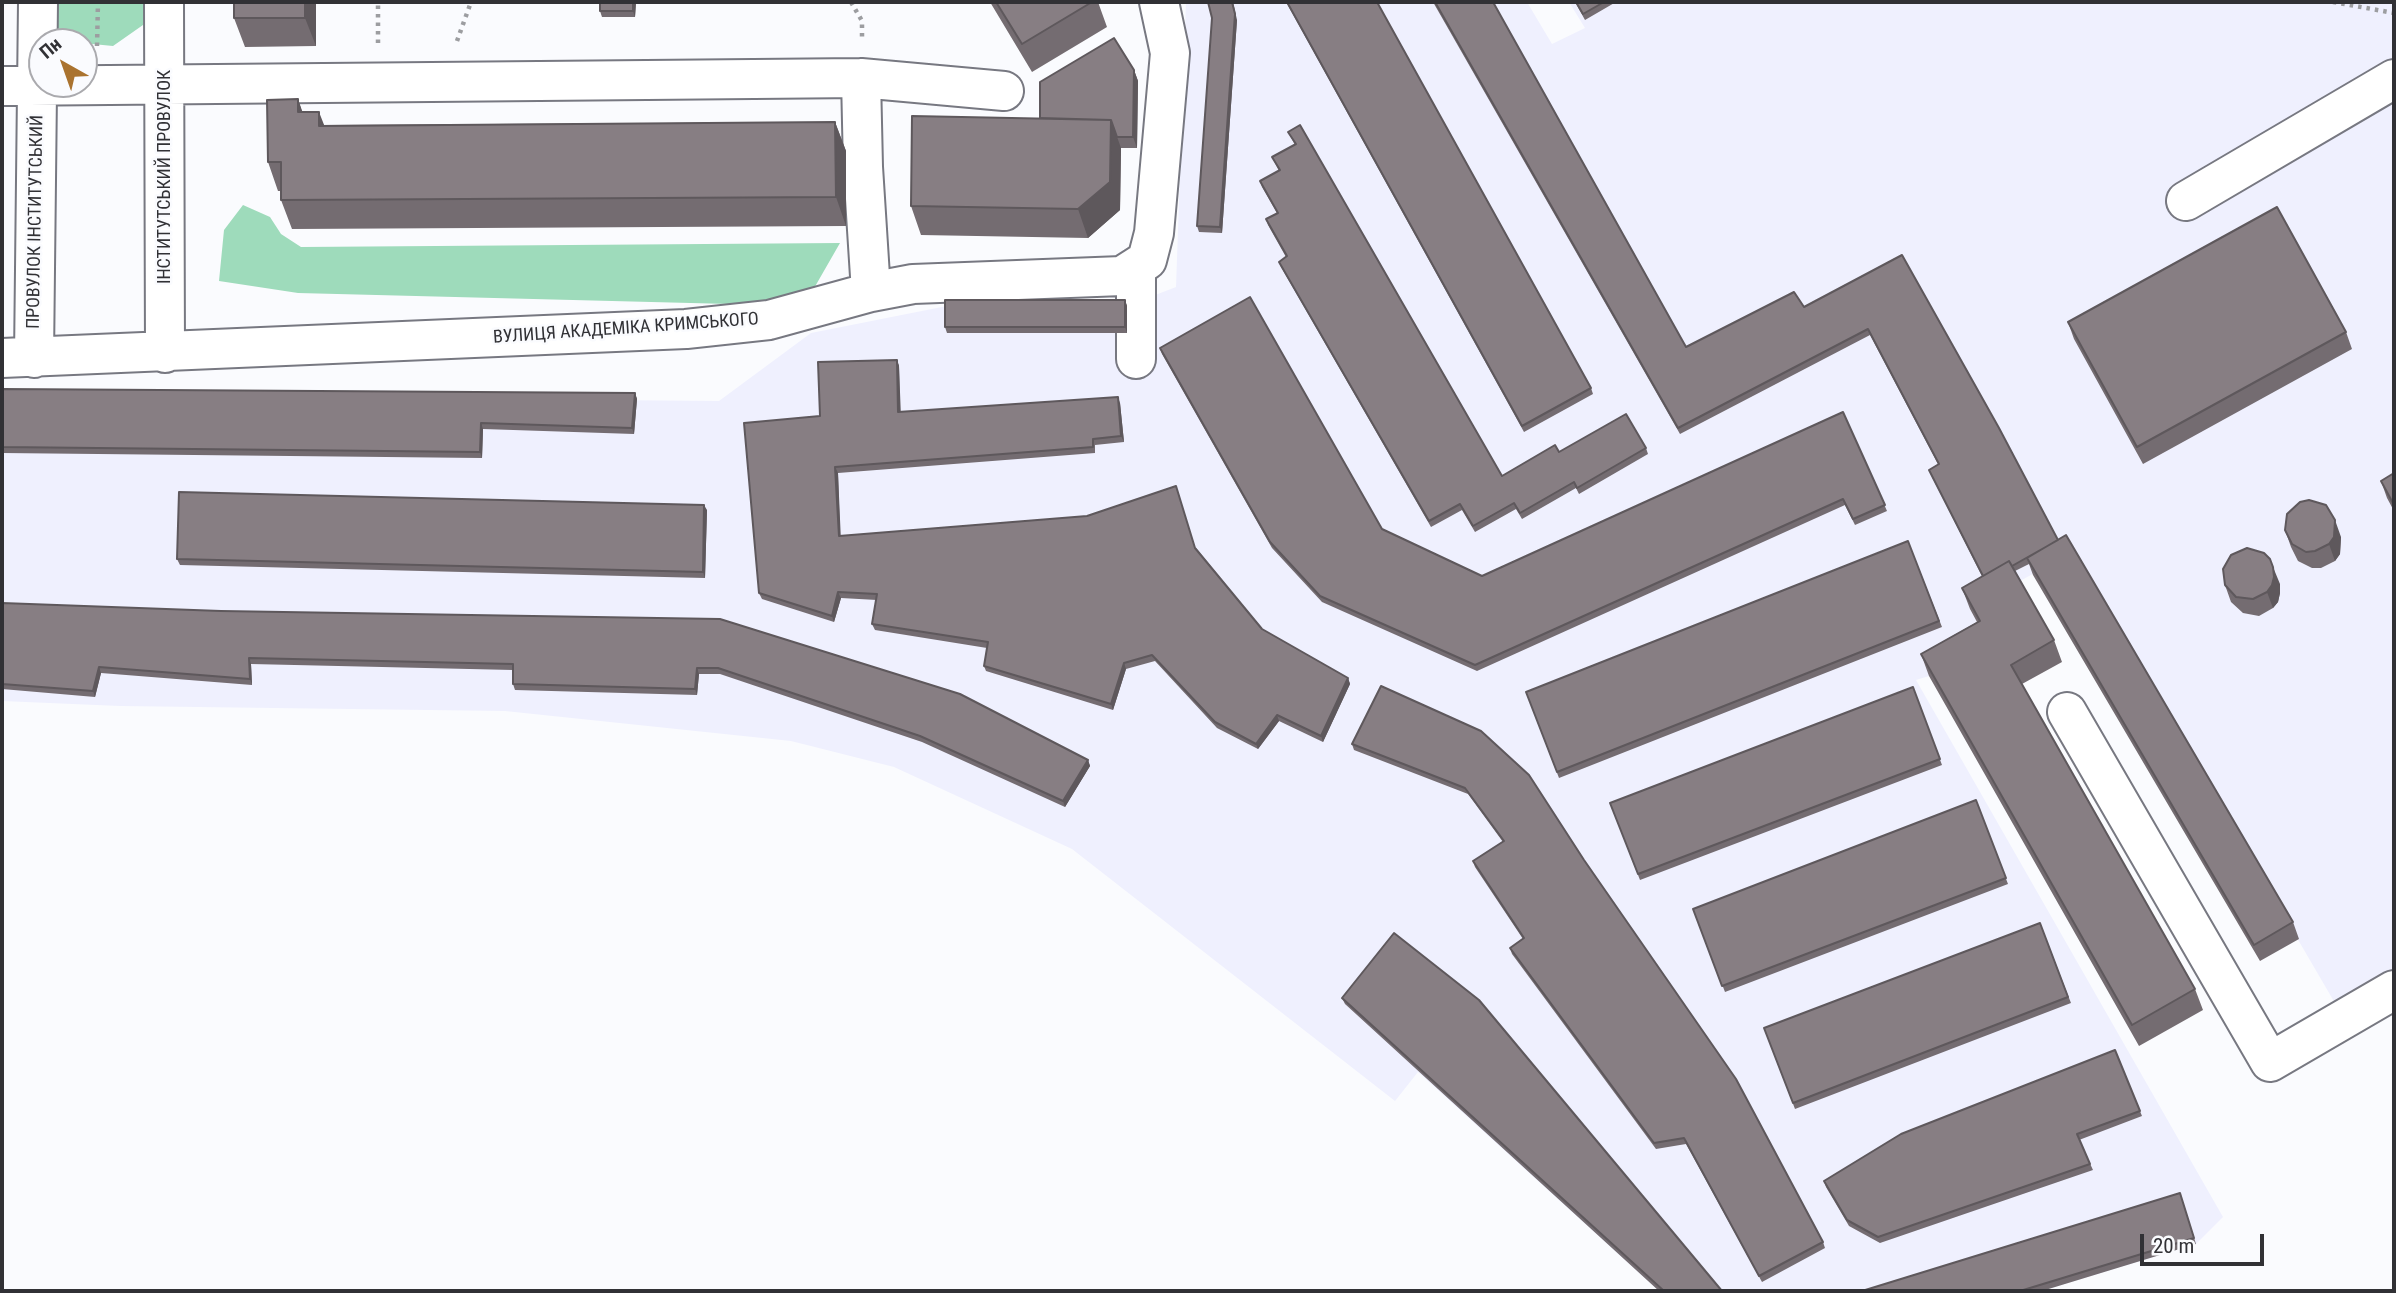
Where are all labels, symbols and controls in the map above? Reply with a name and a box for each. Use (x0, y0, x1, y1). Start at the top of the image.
north arrow (28, 28, 98, 98)
text: Пн (35, 32, 66, 64)
street label: ІНСТИТУТСЬКИЙ ПРОВУЛОК (154, 70, 176, 284)
street label: ПРОВУЛОК ІНСТИТУТСЬКИЙ (23, 115, 49, 329)
street label: ВУЛИЦЯ АКАДЕМІКА КРИМСЬКОГО (492, 309, 760, 349)
scale bar (2144, 1220, 2268, 1264)
text: 20 m (2153, 1234, 2194, 1258)

